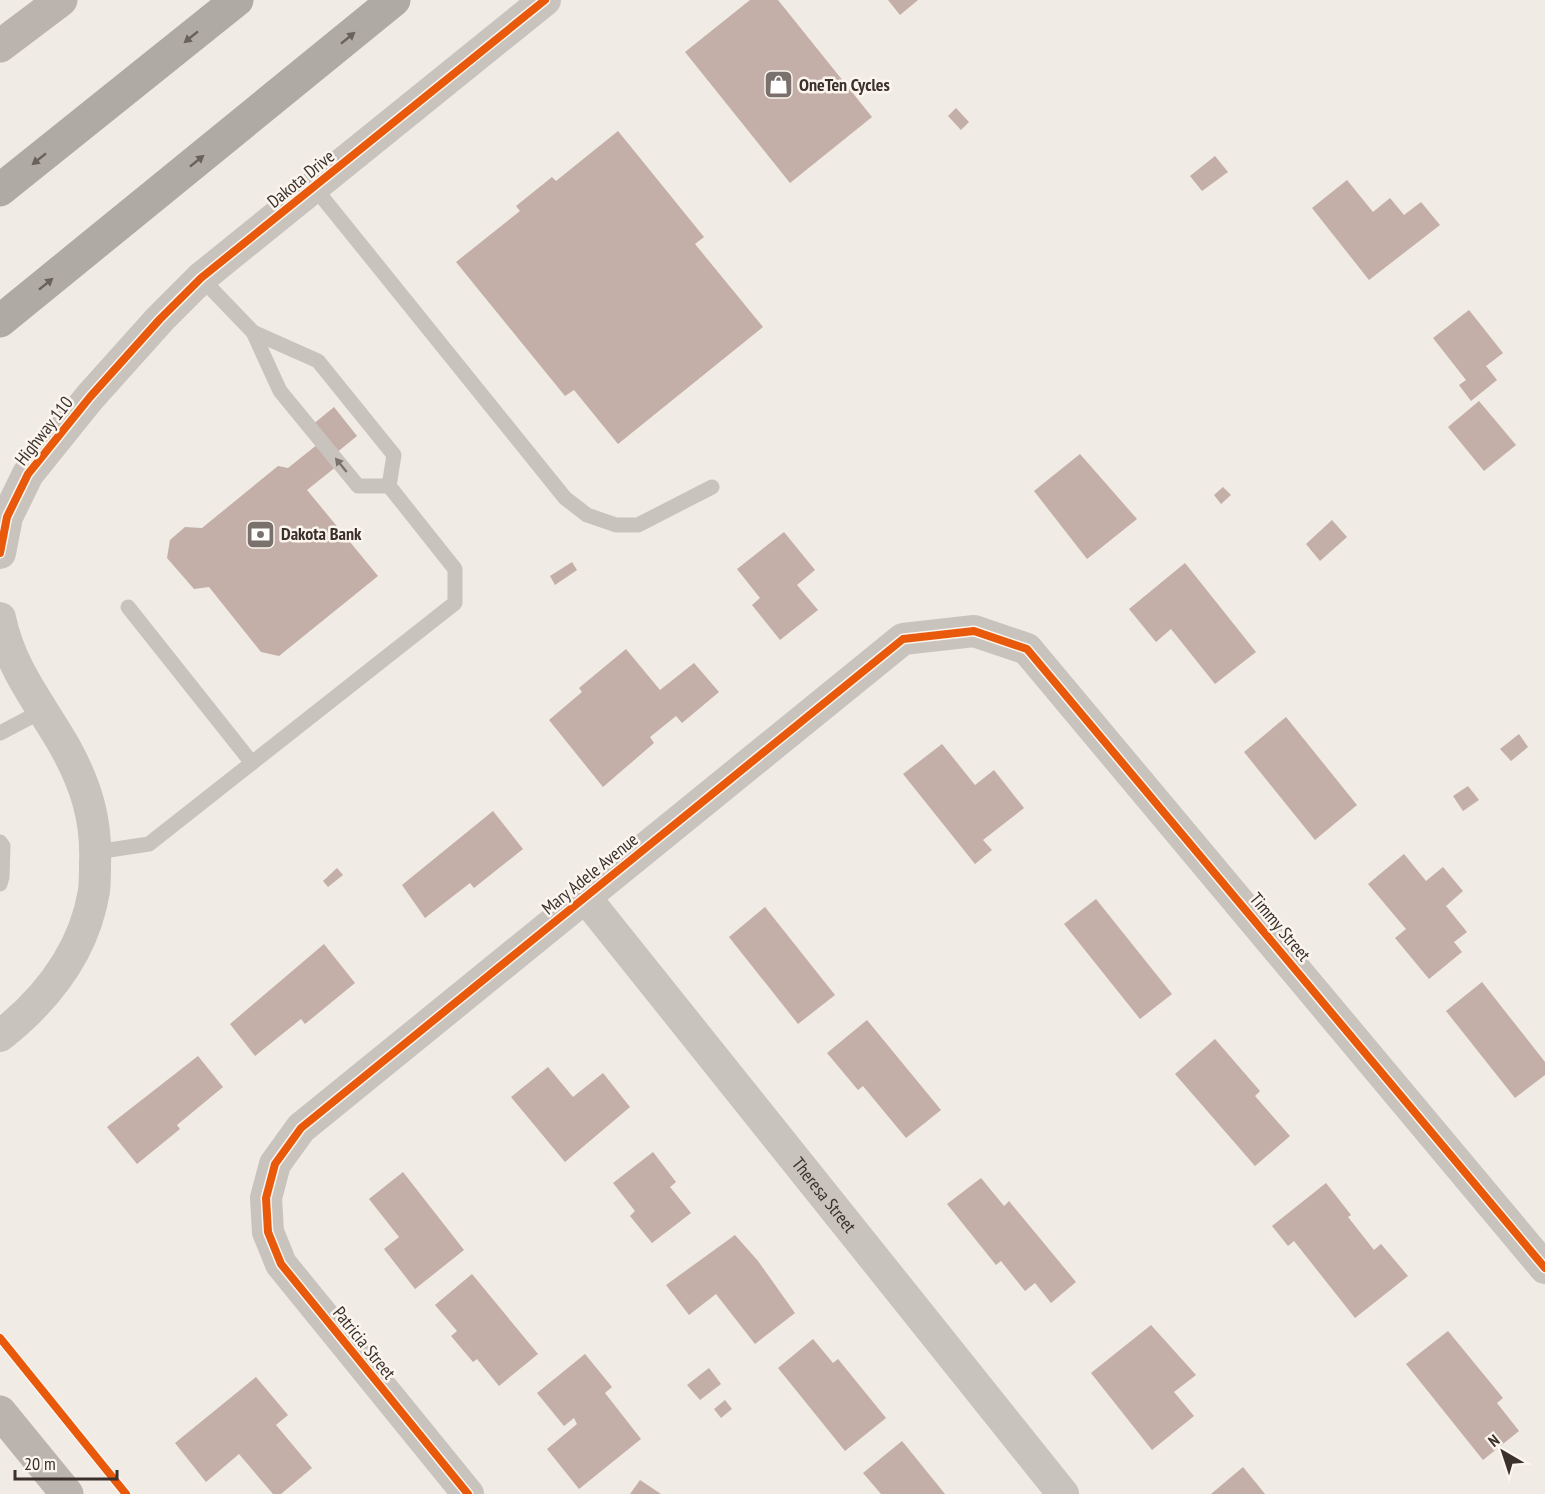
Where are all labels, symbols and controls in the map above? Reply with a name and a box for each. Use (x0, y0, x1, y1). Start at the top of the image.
one-way arrow (183, 30, 199, 43)
one-way arrow (340, 31, 356, 44)
shop icon: OneTen Cycles (762, 69, 794, 101)
place label: OneTen Cycles (799, 73, 890, 96)
street label: Dakota Drive (262, 145, 339, 213)
one-way arrow (31, 152, 47, 165)
one-way arrow (189, 155, 204, 168)
one-way arrow (38, 279, 53, 291)
street label: Highway 110 (9, 392, 78, 470)
one-way arrow (334, 457, 347, 473)
bank icon: Dakota Bank (244, 518, 276, 550)
place label: Dakota Bank (281, 522, 362, 545)
street label: Mary Adele Avenue (537, 828, 643, 919)
street label: Timmy Street (1245, 888, 1316, 966)
street label: Theresa Street (787, 1152, 861, 1237)
street label: Patricia Street (328, 1302, 401, 1384)
north arrow (1473, 1422, 1533, 1482)
text: N (1484, 1430, 1503, 1451)
scale bar (15, 1443, 117, 1481)
text: 20 m (24, 1452, 56, 1475)

